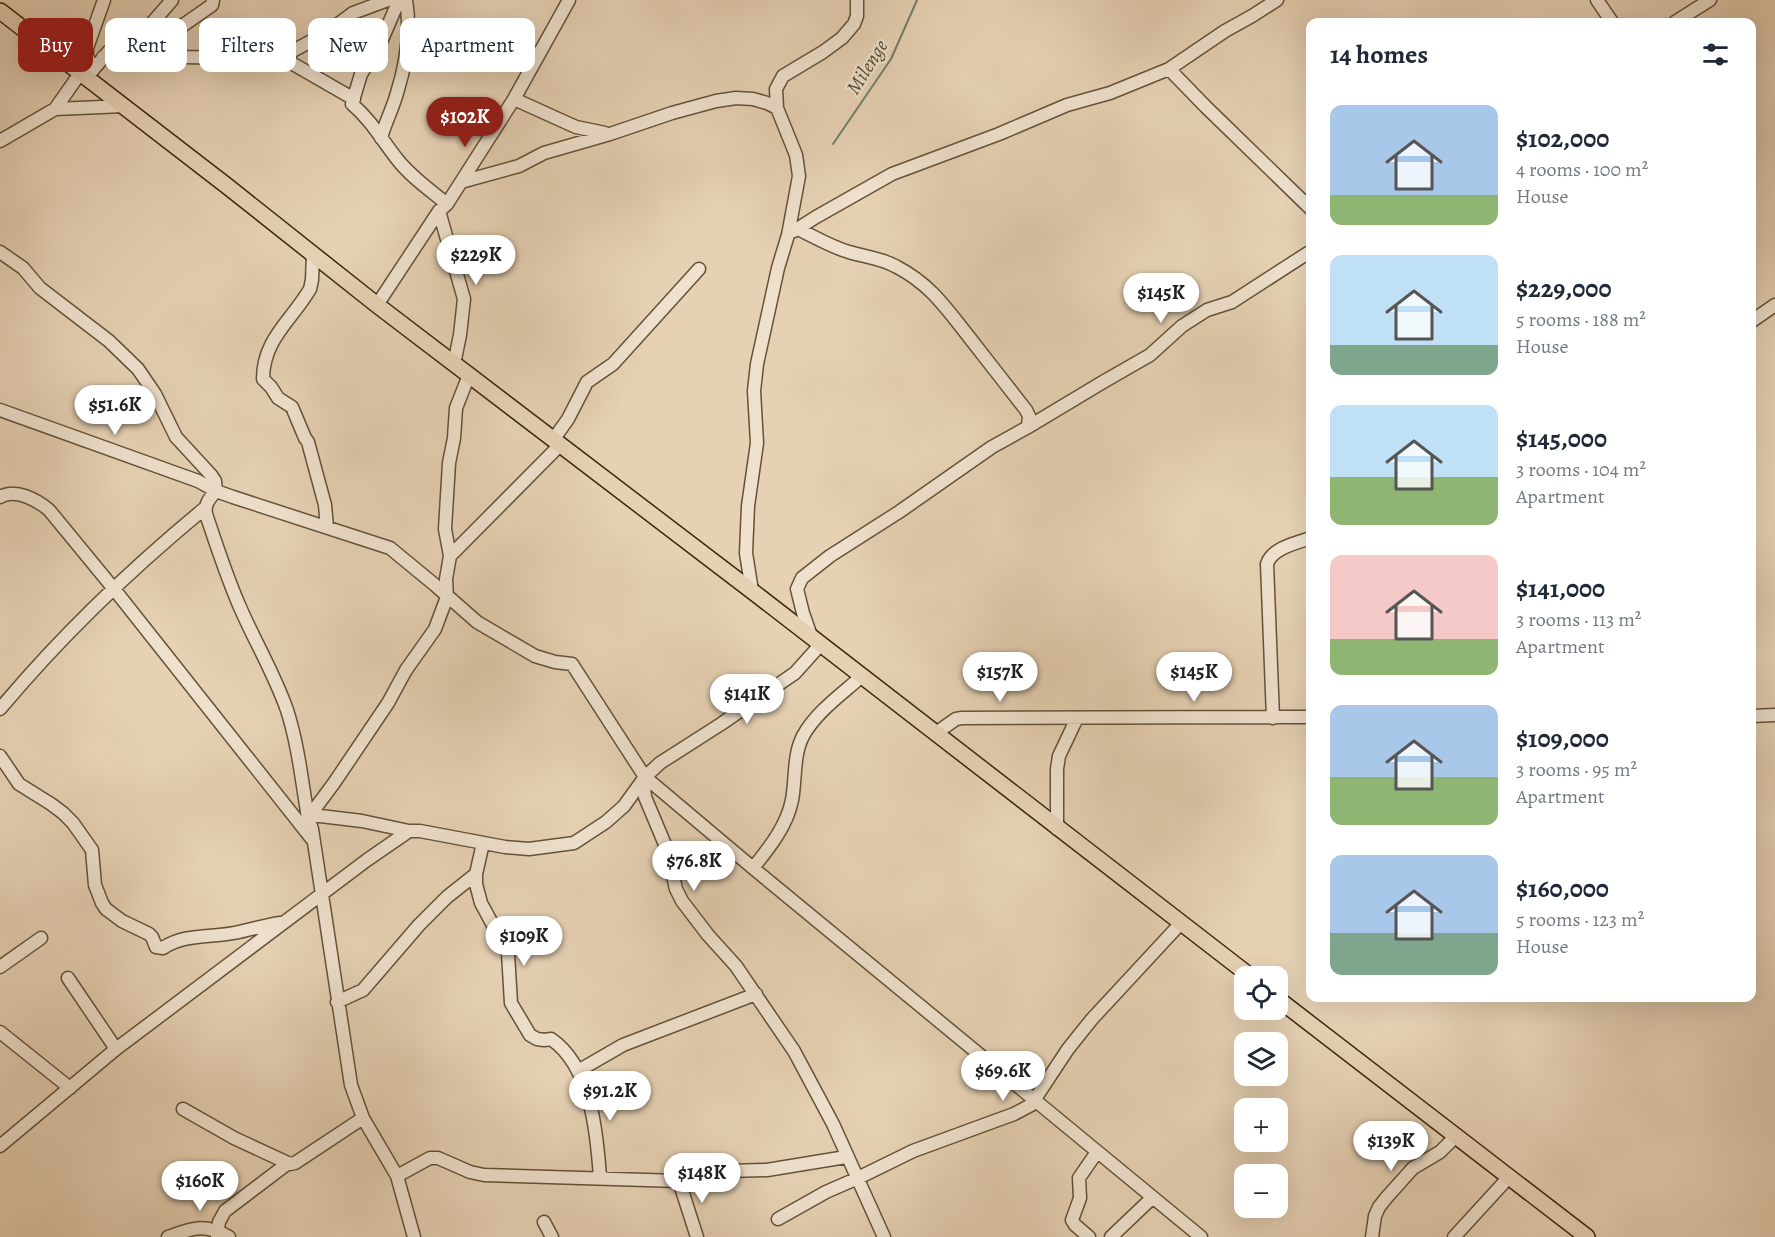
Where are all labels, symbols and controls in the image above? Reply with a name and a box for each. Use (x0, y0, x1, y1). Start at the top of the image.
chip: Buy (18, 18, 93, 72)
chip: Rent (105, 18, 187, 72)
chip: Filters (199, 18, 296, 72)
chip: New (308, 18, 388, 72)
chip: Apartment (400, 18, 535, 72)
water label: Milenge (840, 35, 894, 99)
text: 14 homes (1330, 37, 1428, 72)
icon: filters (1699, 38, 1732, 71)
pin: $102K (423, 97, 507, 148)
text: $102K (440, 103, 490, 130)
text: $102,000 (1516, 121, 1609, 156)
icon: home (1378, 129, 1450, 201)
text: 4 rooms · 100 m² (1516, 156, 1648, 183)
text: House (1516, 183, 1568, 210)
pin: $229K (434, 235, 518, 286)
text: $229K (450, 241, 502, 268)
text: $229,000 (1516, 271, 1612, 306)
pin: $145K (1119, 273, 1203, 324)
text: $145K (1137, 279, 1185, 306)
icon: home (1378, 279, 1450, 351)
text: 5 rooms · 188 m² (1516, 306, 1646, 333)
text: House (1516, 333, 1568, 360)
pin: $51.6K (66, 385, 164, 436)
text: $51.6K (89, 391, 142, 418)
text: $145,000 (1516, 421, 1607, 456)
icon: home (1378, 429, 1450, 501)
text: 3 rooms · 104 m² (1516, 456, 1646, 483)
text: Apartment (1516, 483, 1605, 510)
text: $141,000 (1516, 571, 1605, 606)
icon: home (1378, 579, 1450, 651)
text: 3 rooms · 113 m² (1516, 606, 1641, 633)
text: Apartment (1516, 633, 1605, 660)
pin: $157K (958, 652, 1042, 703)
pin: $145K (1152, 652, 1236, 703)
text: $157K (977, 658, 1023, 685)
text: $145K (1170, 658, 1218, 685)
pin: $141K (705, 674, 789, 725)
text: $141K (724, 680, 770, 707)
text: $109,000 (1516, 721, 1609, 756)
icon: home (1378, 729, 1450, 801)
text: 3 rooms · 95 m² (1516, 756, 1637, 783)
text: Apartment (1516, 783, 1605, 810)
pin: $76.8K (645, 841, 743, 892)
text: $76.8K (666, 847, 722, 874)
text: $160,000 (1516, 871, 1609, 906)
icon: home (1378, 879, 1450, 951)
text: 5 rooms · 123 m² (1516, 906, 1644, 933)
pin: $109K (482, 916, 566, 967)
text: $109K (500, 922, 548, 949)
text: House (1516, 933, 1568, 960)
map controls (1234, 966, 1288, 1218)
button: locate (1234, 966, 1288, 1020)
button: layers (1234, 1032, 1288, 1086)
pin: $69.6K (954, 1051, 1052, 1102)
text: $69.6K (975, 1057, 1031, 1084)
pin: $91.2K (561, 1071, 659, 1122)
text: $91.2K (583, 1077, 637, 1104)
button: + (1234, 1098, 1288, 1152)
pin: $139K (1349, 1121, 1433, 1172)
text: $139K (1367, 1127, 1415, 1154)
pin: $148K (660, 1153, 744, 1204)
text: $148K (678, 1159, 726, 1186)
pin: $160K (158, 1161, 242, 1212)
button: − (1234, 1164, 1288, 1218)
text: $160K (175, 1167, 225, 1194)

